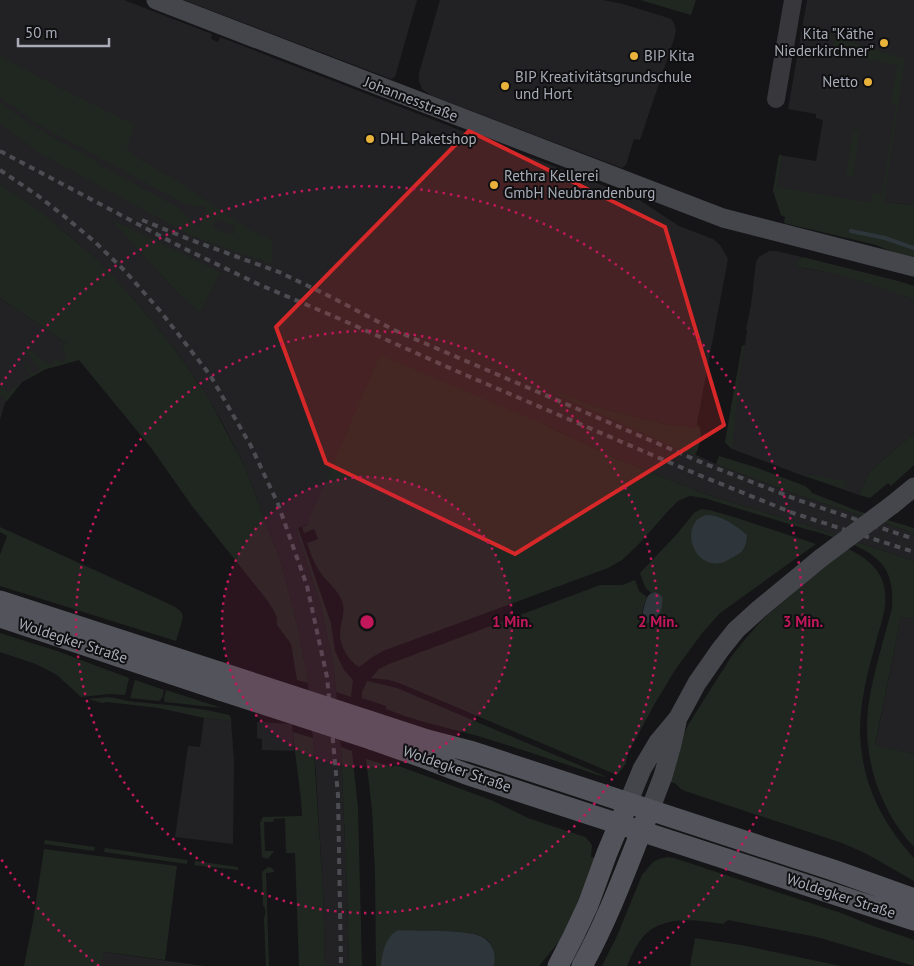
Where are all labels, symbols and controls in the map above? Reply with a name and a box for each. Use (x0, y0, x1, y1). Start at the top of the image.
scale bar (18, 15, 109, 47)
text: 50 m (25, 23, 58, 42)
place label: Kita "Käthe Niederkirchner" (774, 24, 874, 60)
marker: Kita "Käthe Niederkirchner" (878, 37, 890, 49)
place label: BIP Kita (644, 46, 695, 65)
marker: BIP Kita (628, 50, 640, 62)
place label: BIP Kreativitätsgrundschule und Hort (515, 67, 692, 103)
street label: Johannesstraße (361, 72, 461, 125)
place label: Netto (822, 72, 858, 91)
marker: Netto (862, 76, 874, 88)
marker: BIP Kreativitätsgrundschule und Hort (499, 80, 511, 92)
place label: DHL Paketshop (380, 129, 477, 148)
marker: DHL Paketshop (364, 133, 376, 145)
place label: Rethra Kellerei GmbH Neubrandenburg (504, 166, 655, 202)
marker: Rethra Kellerei GmbH Neubrandenburg (488, 179, 500, 191)
text: 1 Min. (492, 612, 532, 631)
text: 2 Min. (638, 612, 678, 631)
text: 3 Min. (783, 612, 823, 631)
centre of rings (358, 613, 376, 631)
street label: Woldegker Straße (16, 614, 130, 667)
street label: Woldegker Straße (400, 741, 514, 796)
street label: Woldegker Straße (784, 869, 898, 922)

